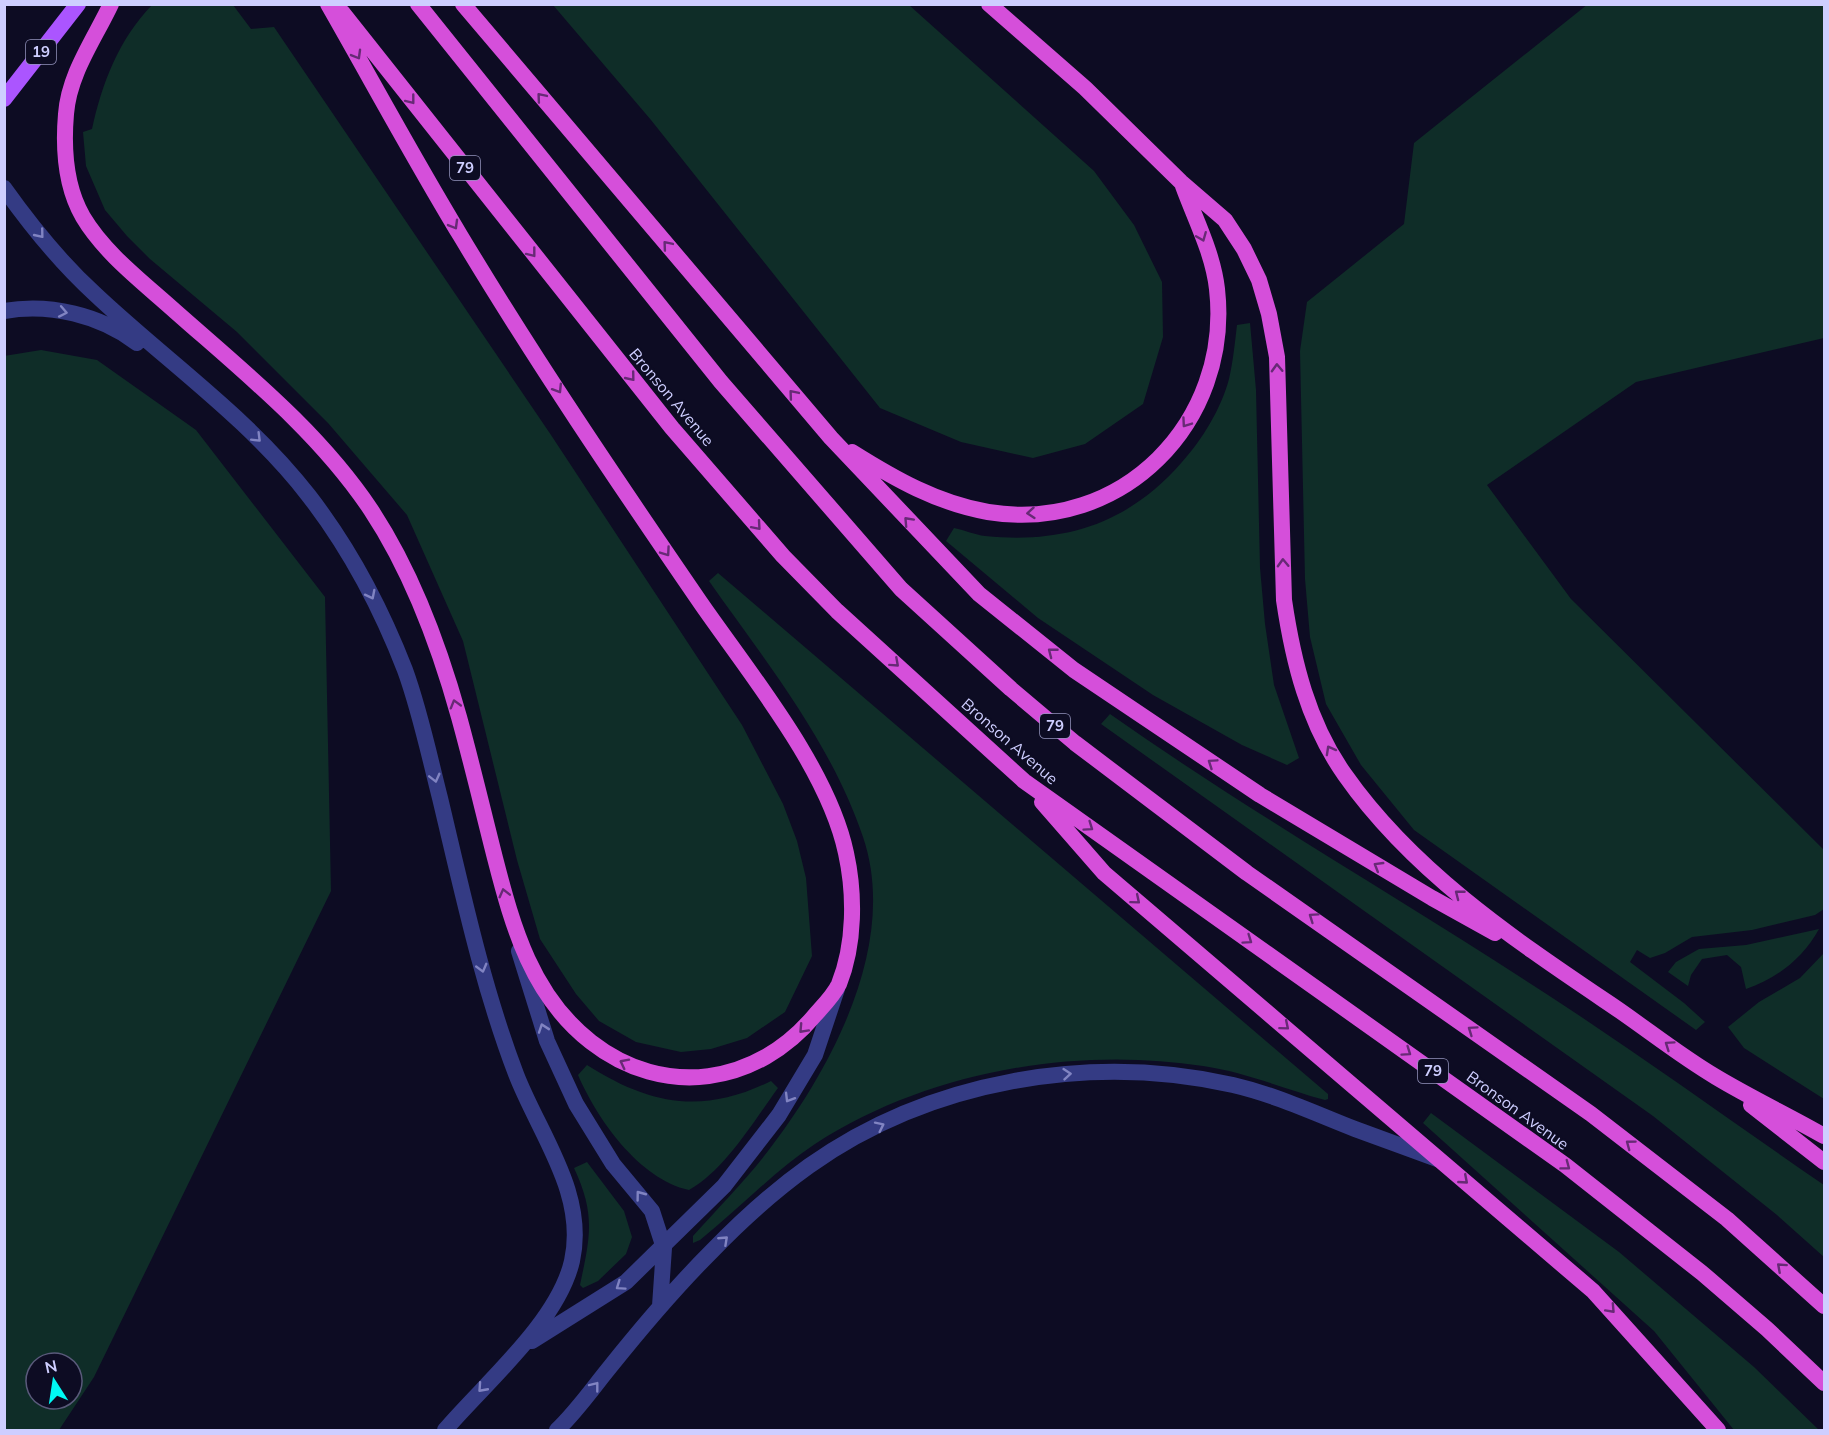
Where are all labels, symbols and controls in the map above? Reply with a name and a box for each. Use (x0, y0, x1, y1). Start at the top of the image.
road number: 19 (26, 40, 56, 64)
one-way arrow (350, 49, 361, 59)
one-way arrow (404, 93, 415, 104)
one-way arrow (537, 93, 548, 104)
road number: 79 (450, 156, 480, 180)
one-way arrow (447, 218, 458, 229)
one-way arrow (32, 228, 43, 239)
one-way arrow (1195, 231, 1207, 242)
one-way arrow (663, 241, 674, 252)
one-way arrow (525, 246, 536, 257)
one-way arrow (57, 305, 67, 318)
street label: Bronson Avenue (625, 344, 719, 450)
one-way arrow (1271, 364, 1283, 373)
one-way arrow (624, 370, 635, 381)
one-way arrow (551, 383, 562, 394)
one-way arrow (789, 390, 800, 401)
one-way arrow (1183, 416, 1194, 427)
one-way arrow (249, 431, 260, 442)
one-way arrow (1027, 506, 1036, 519)
one-way arrow (904, 517, 915, 527)
one-way arrow (750, 519, 761, 530)
one-way arrow (659, 545, 670, 556)
one-way arrow (1277, 558, 1290, 567)
one-way arrow (364, 588, 376, 599)
one-way arrow (1047, 649, 1058, 660)
one-way arrow (887, 656, 898, 667)
street label: Bronson Avenue (958, 694, 1062, 788)
one-way arrow (450, 699, 462, 710)
road number: 79 (1040, 714, 1070, 738)
one-way arrow (1326, 746, 1337, 756)
one-way arrow (1208, 759, 1219, 770)
one-way arrow (427, 773, 440, 783)
one-way arrow (1082, 820, 1093, 831)
one-way arrow (1374, 861, 1384, 873)
one-way arrow (498, 888, 511, 898)
one-way arrow (1455, 891, 1466, 902)
one-way arrow (1129, 893, 1140, 904)
one-way arrow (1309, 913, 1320, 924)
one-way arrow (1241, 933, 1252, 944)
one-way arrow (475, 962, 488, 972)
one-way arrow (1278, 1018, 1289, 1029)
one-way arrow (537, 1023, 550, 1034)
one-way arrow (799, 1023, 810, 1033)
one-way arrow (1468, 1026, 1479, 1037)
one-way arrow (1665, 1041, 1676, 1052)
one-way arrow (1400, 1045, 1411, 1056)
one-way arrow (619, 1059, 630, 1070)
road number: 79 (1418, 1059, 1448, 1083)
street label: Bronson Avenue (1463, 1066, 1573, 1154)
one-way arrow (1062, 1068, 1071, 1081)
one-way arrow (785, 1092, 797, 1102)
one-way arrow (874, 1122, 885, 1134)
one-way arrow (1626, 1140, 1637, 1151)
one-way arrow (1559, 1159, 1570, 1170)
one-way arrow (1457, 1173, 1468, 1184)
one-way arrow (636, 1191, 647, 1202)
one-way arrow (717, 1236, 727, 1247)
one-way arrow (1777, 1263, 1788, 1274)
one-way arrow (616, 1279, 627, 1290)
one-way arrow (1603, 1302, 1614, 1313)
north arrow (24, 1351, 84, 1411)
text: N (43, 1355, 59, 1377)
one-way arrow (478, 1381, 489, 1392)
one-way arrow (587, 1382, 598, 1393)

